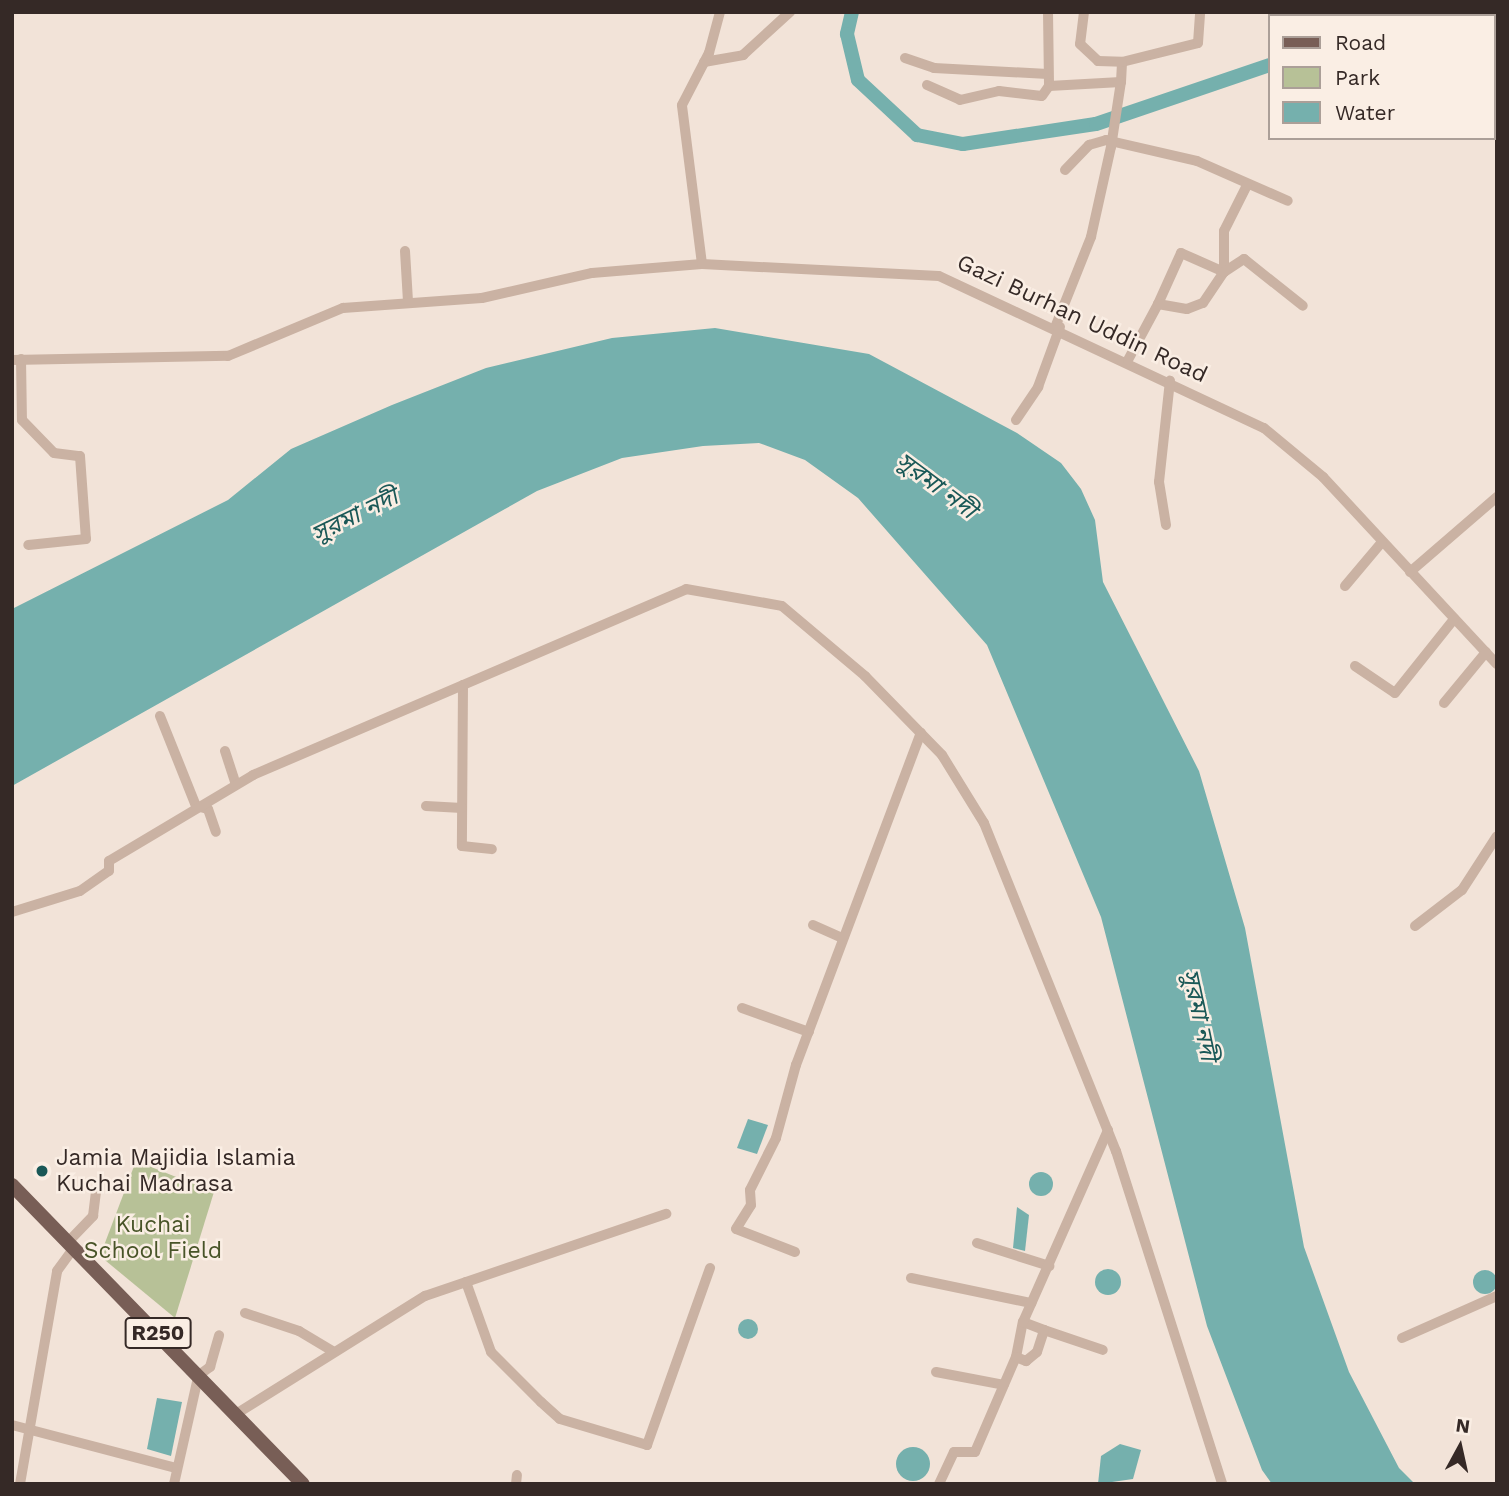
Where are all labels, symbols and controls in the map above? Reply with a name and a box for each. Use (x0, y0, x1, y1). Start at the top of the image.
legend (1268, 14, 1495, 140)
text: Road (1335, 30, 1386, 55)
text: Park (1335, 65, 1380, 90)
text: Water (1335, 100, 1395, 125)
street label: Gazi Burhan Uddin Road (952, 249, 1212, 389)
water label: সুরমা নদী (890, 447, 982, 525)
water label: সুরমা নদী (307, 483, 403, 549)
water label: সুরমা নদী (1175, 967, 1223, 1063)
place label: Jamia Majidia Islamia Kuchai Madrasa (56, 1144, 297, 1198)
marker: Jamia Majidia Islamia Kuchai Madrasa (34, 1163, 50, 1179)
park label: Kuchai School Field (83, 1211, 223, 1265)
road number: R250 (123, 1316, 193, 1350)
north arrow (1425, 1412, 1495, 1482)
text: N (1454, 1413, 1472, 1438)

